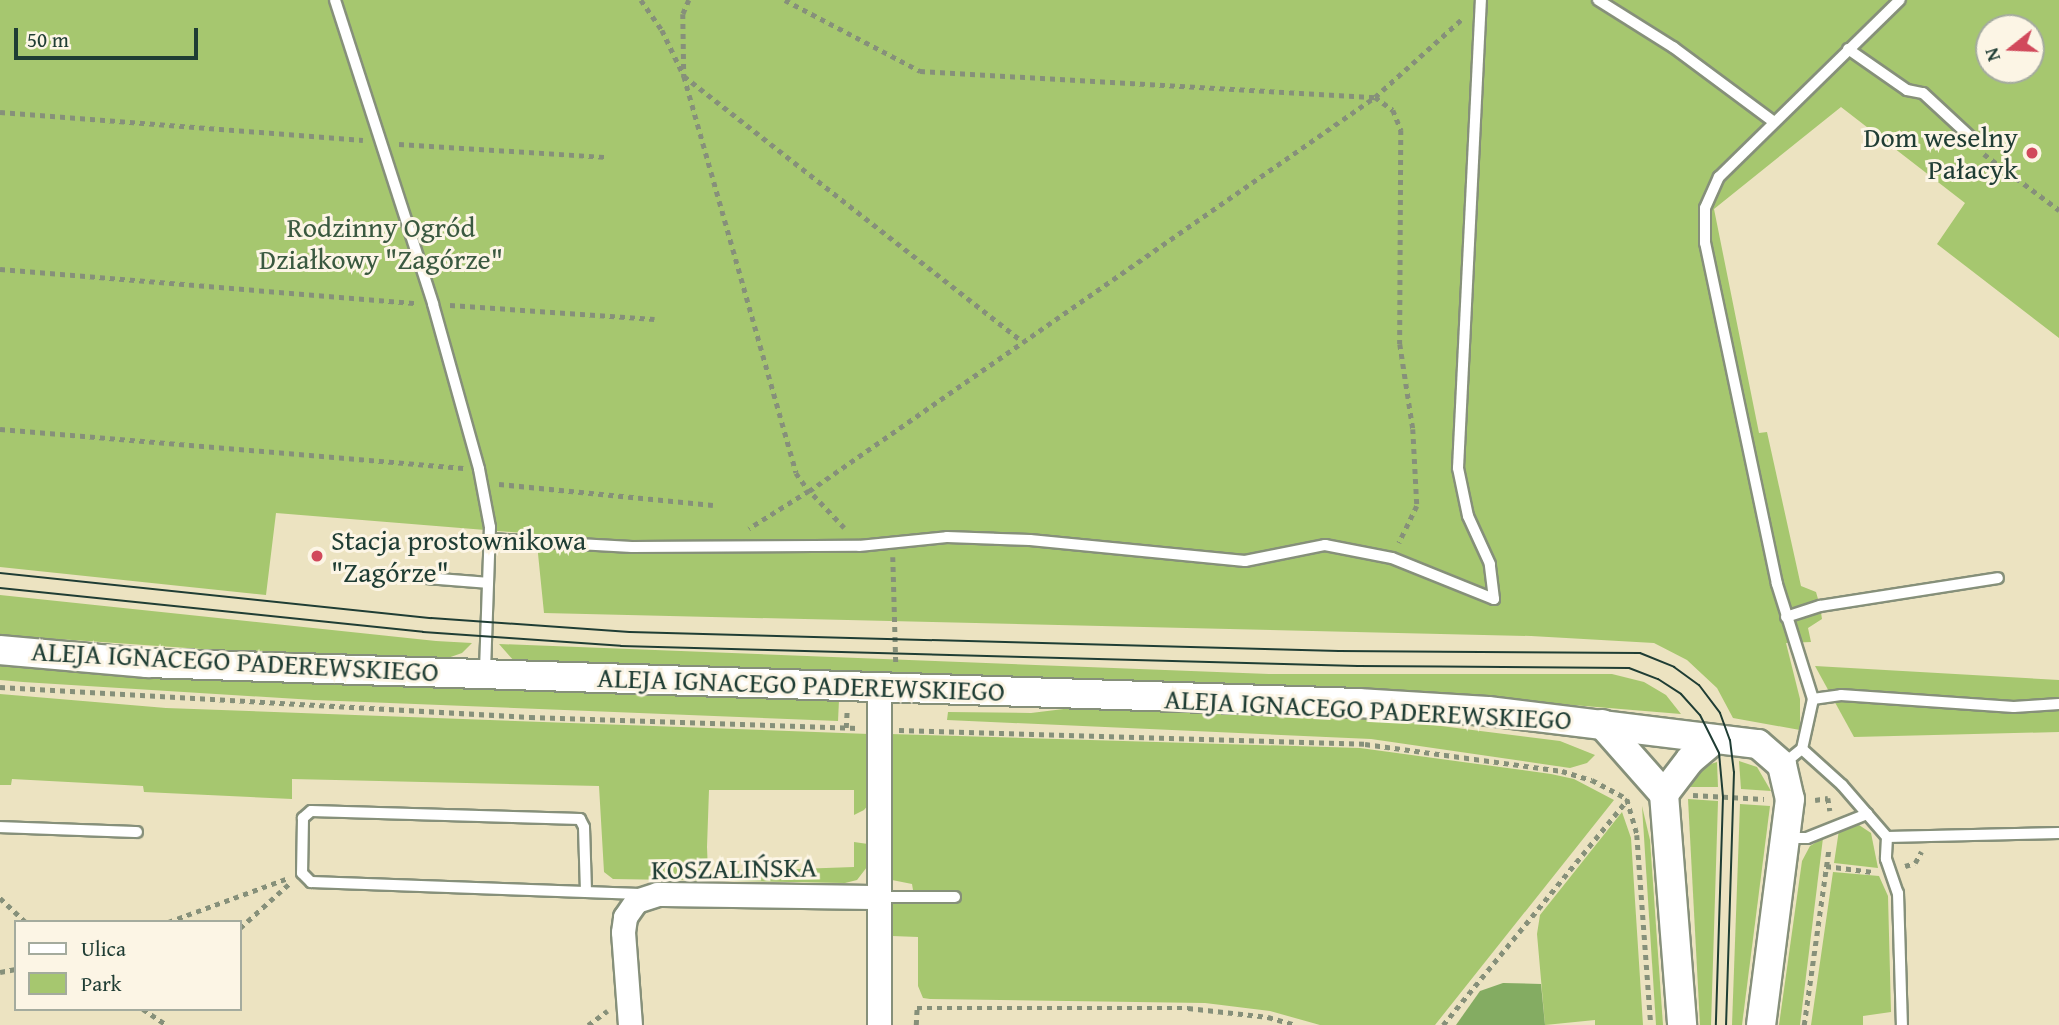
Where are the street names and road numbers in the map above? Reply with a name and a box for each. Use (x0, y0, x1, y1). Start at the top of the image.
street label: ALEJA IGNACEGO PADEREWSKIEGO (30, 634, 440, 688)
street label: ALEJA IGNACEGO PADEREWSKIEGO (597, 660, 1005, 708)
street label: ALEJA IGNACEGO PADEREWSKIEGO (1163, 682, 1573, 736)
street label: KOSZALIŃSKA (651, 850, 817, 886)

